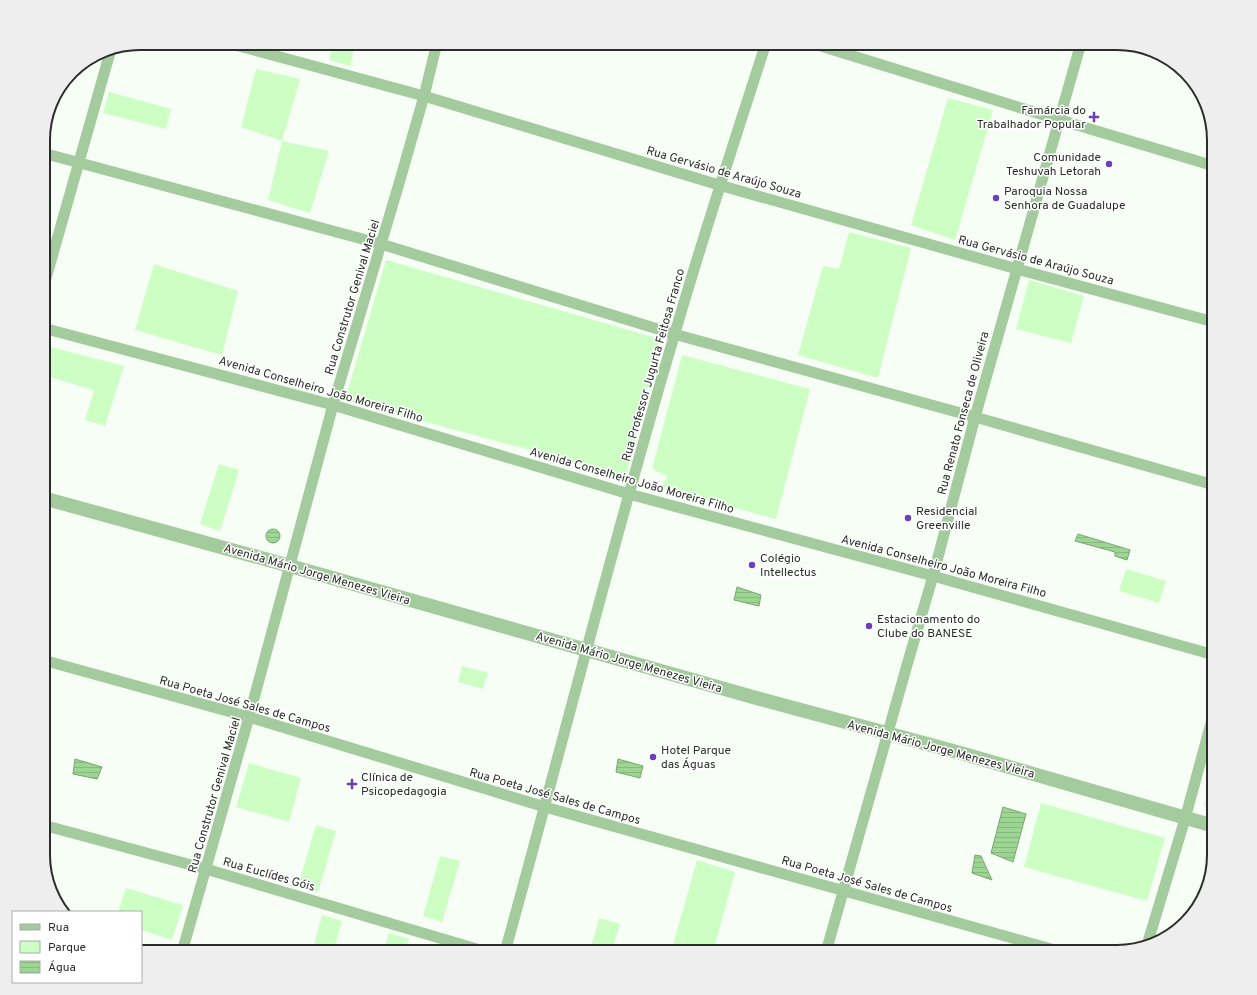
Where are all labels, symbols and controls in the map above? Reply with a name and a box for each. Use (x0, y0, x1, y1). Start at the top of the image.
place label: Famárcia do Trabalhador Popular (977, 103, 1086, 133)
marker: Famárcia do Trabalhador Popular (1089, 112, 1099, 122)
street label: Rua Gervásio de Araújo Souza (644, 143, 803, 203)
place label: Comunidade Teshuvah Letorah (1006, 150, 1101, 180)
marker: Comunidade Teshuvah Letorah (1104, 159, 1114, 169)
place label: Paroquia Nossa Senhora de Guadalupe (1004, 184, 1126, 214)
marker: Paroquia Nossa Senhora de Guadalupe (991, 193, 1001, 203)
street label: Rua Construtor Genival Maciel (322, 218, 384, 377)
street label: Rua Gervásio de Araújo Souza (956, 232, 1115, 289)
street label: Rua Professor Jugurta Feitosa Franco (619, 267, 689, 464)
street label: Rua Renato Fonseca de Oliveira (934, 330, 994, 497)
street label: Avenida Conselheiro João Moreira Filho (217, 353, 425, 427)
street label: Avenida Conselheiro João Moreira Filho (528, 444, 736, 518)
place label: Residencial Greenville (916, 504, 977, 534)
marker: Residencial Greenville (903, 513, 913, 523)
street label: Avenida Conselheiro João Moreira Filho (839, 532, 1048, 602)
street label: Avenida Mário Jorge Menezes Vieira (222, 541, 412, 609)
place label: Colégio Intellectus (760, 551, 816, 581)
marker: Colégio Intellectus (747, 560, 757, 570)
place label: Estacionamento do Clube do BANESE (877, 612, 981, 642)
marker: Estacionamento do Clube do BANESE (864, 621, 874, 631)
street label: Avenida Mário Jorge Menezes Vieira (534, 629, 724, 697)
street label: Rua Poeta José Sales de Campos (157, 673, 332, 737)
street label: Rua Construtor Genival Maciel (185, 715, 245, 875)
street label: Avenida Mário Jorge Menezes Vieira (845, 717, 1036, 783)
place label: Hotel Parque das Águas (661, 743, 731, 773)
marker: Hotel Parque das Águas (648, 752, 658, 762)
street label: Rua Poeta José Sales de Campos (467, 765, 642, 829)
place label: Clínica de Psicopedagogia (361, 770, 446, 800)
marker: Clínica de Psicopedagogia (346, 778, 358, 790)
street label: Rua Poeta José Sales de Campos (779, 853, 954, 917)
street label: Rua Euclídes Góis (221, 854, 317, 896)
legend (12, 911, 142, 983)
text: Rua (48, 920, 69, 936)
text: Parque (48, 940, 86, 956)
text: Água (48, 960, 76, 976)

